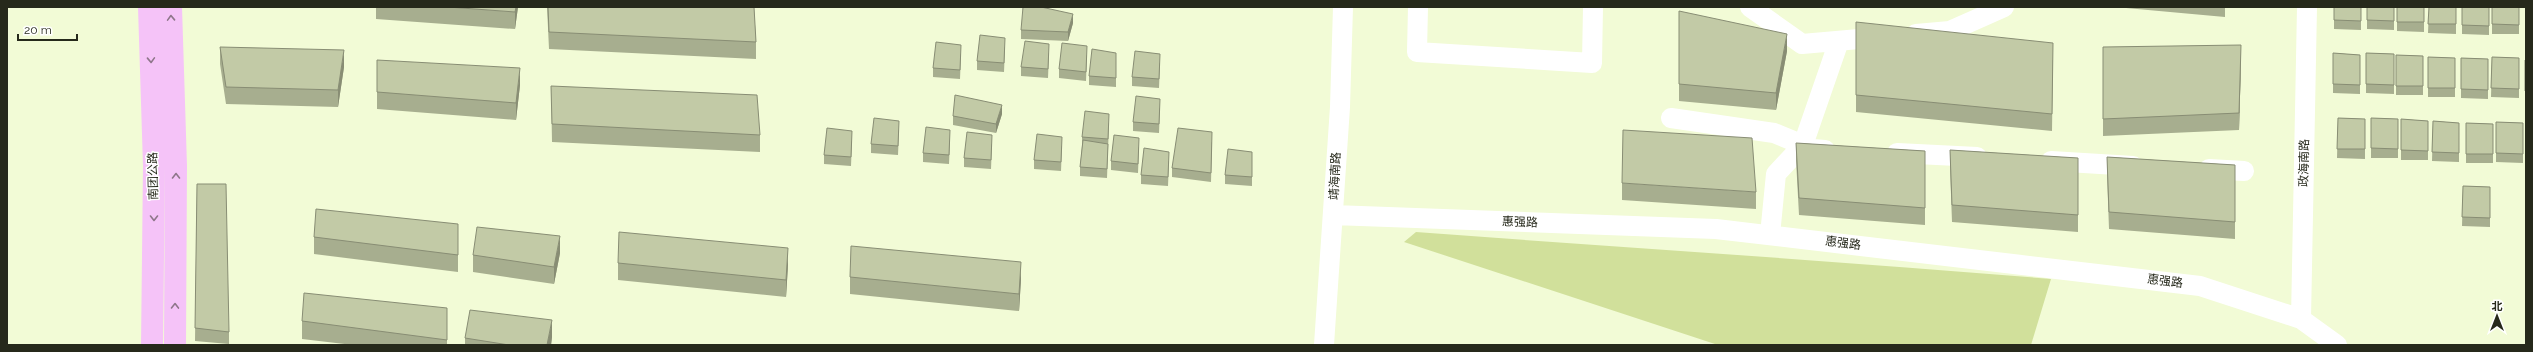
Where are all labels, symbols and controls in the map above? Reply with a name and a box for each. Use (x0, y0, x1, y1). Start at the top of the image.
one-way arrow (167, 15, 176, 21)
scale bar (18, 16, 77, 42)
text: 20 m (24, 23, 52, 37)
one-way arrow (147, 57, 155, 63)
street label: 政海南路 (2297, 139, 2311, 187)
street label: 南团公路 (146, 152, 160, 200)
street label: 靖海南路 (1327, 152, 1343, 200)
one-way arrow (172, 173, 180, 179)
street label: 惠强路 (1502, 214, 1538, 230)
one-way arrow (150, 215, 158, 221)
street label: 惠强路 (1824, 234, 1862, 252)
street label: 惠强路 (2146, 272, 2184, 290)
north arrow (2477, 296, 2517, 336)
text: 北 (2492, 300, 2503, 313)
one-way arrow (171, 303, 179, 309)

